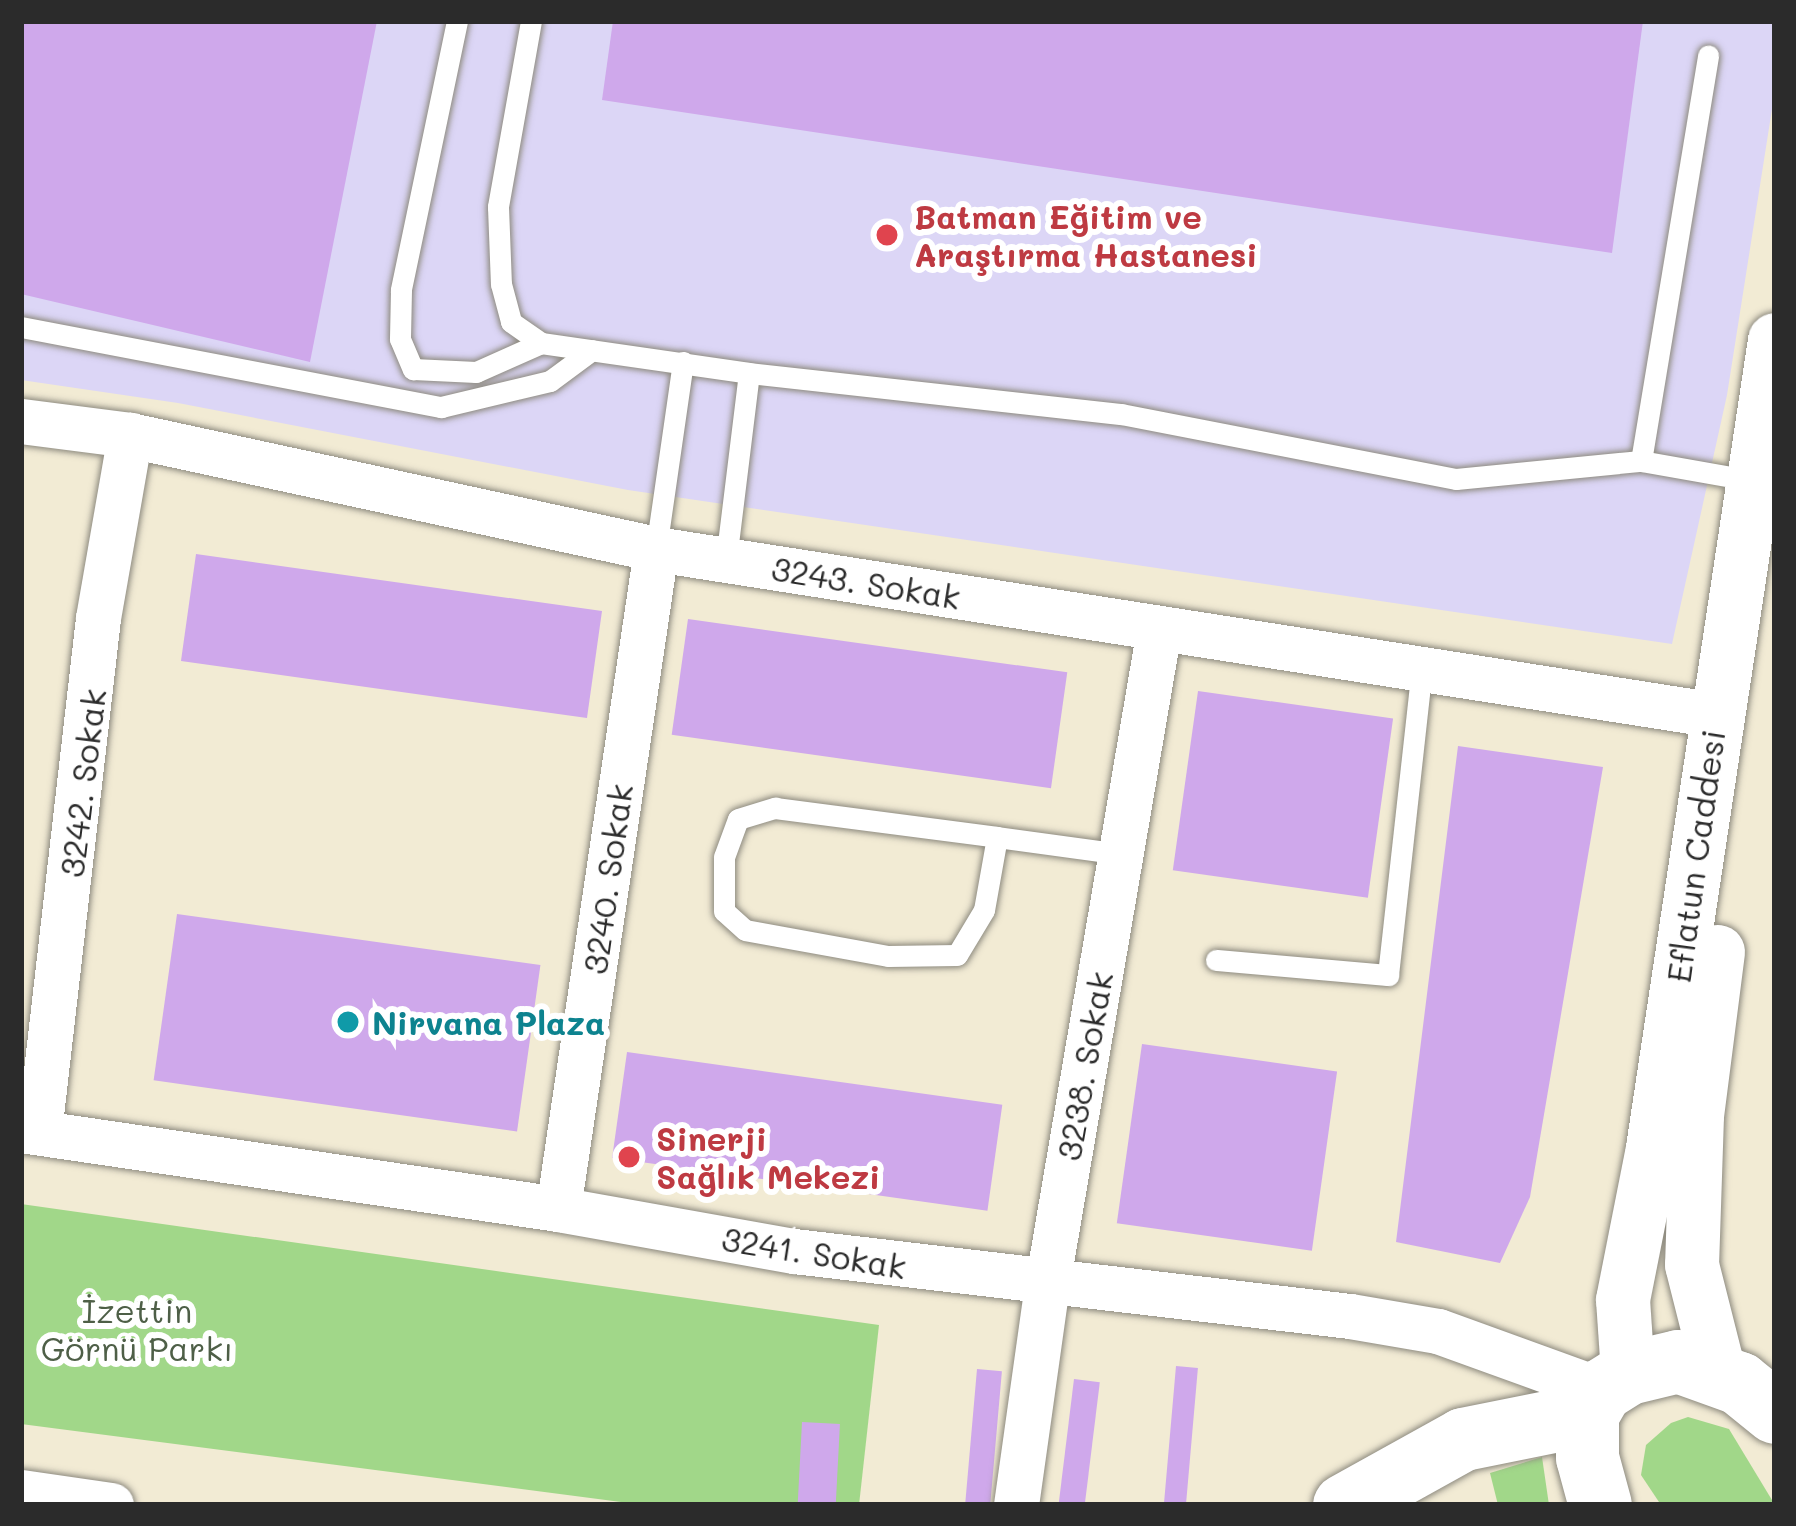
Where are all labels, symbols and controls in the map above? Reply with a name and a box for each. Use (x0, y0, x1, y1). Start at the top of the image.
place label: Batman Eğitim ve Araştırma Hastanesi (914, 196, 1258, 274)
marker: Batman Eğitim ve Araştırma Hastanesi (871, 219, 903, 251)
street label: 3243. Sokak (769, 548, 963, 616)
street label: 3242. Sokak (51, 687, 113, 879)
street label: Eflatun Caddesi (1658, 727, 1732, 985)
street label: 3240. Sokak (574, 781, 640, 977)
street label: 3238. Sokak (1048, 968, 1120, 1164)
place label: Nirvana Plaza (372, 1002, 605, 1042)
marker: Nirvana Plaza (335, 1009, 361, 1035)
place label: Sinerji Sağlık Mekezi (656, 1118, 880, 1196)
marker: Sinerji Sağlık Mekezi (613, 1141, 645, 1173)
street label: 3241. Sokak (719, 1218, 909, 1286)
park label: İzettin Görnü Parkı (41, 1290, 233, 1368)

